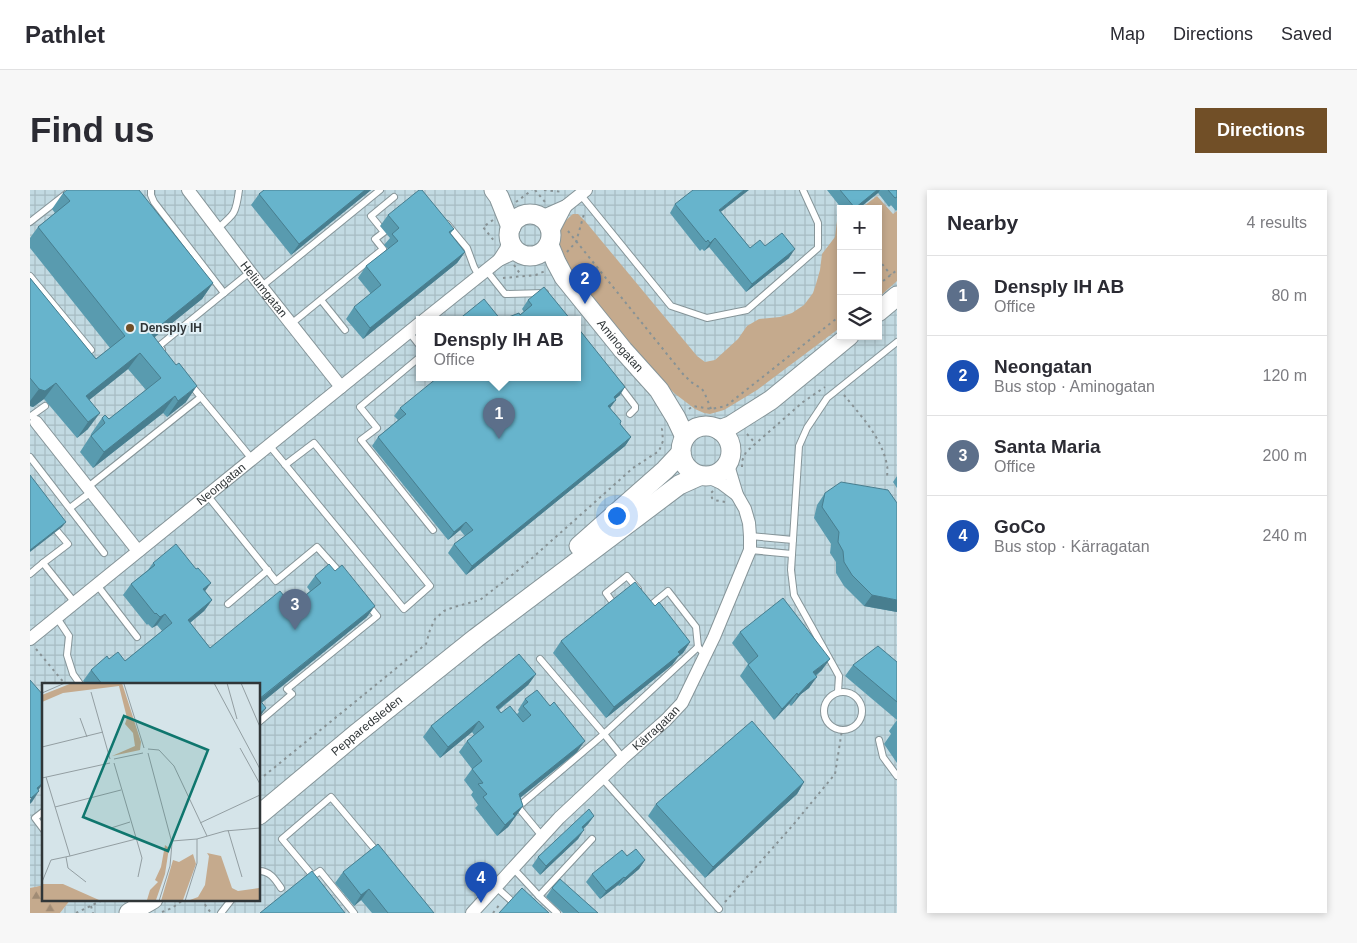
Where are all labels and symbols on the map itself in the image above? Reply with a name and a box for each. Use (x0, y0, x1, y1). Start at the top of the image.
street label: Heliumgatan (237, 259, 290, 320)
pin: 2 (569, 263, 601, 304)
street label: Aminogatan (594, 317, 646, 375)
place label: Densply IH (140, 321, 202, 335)
marker: Densply IH (124, 322, 136, 334)
pin: 1 (483, 398, 515, 439)
street label: Neongatan (194, 460, 248, 508)
your location (604, 503, 630, 529)
pin: 3 (279, 589, 311, 630)
inset map (42, 683, 260, 900)
street label: Pepparedsleden (328, 693, 405, 759)
street label: Kärragatan (629, 703, 683, 754)
pin: 4 (465, 862, 497, 903)

